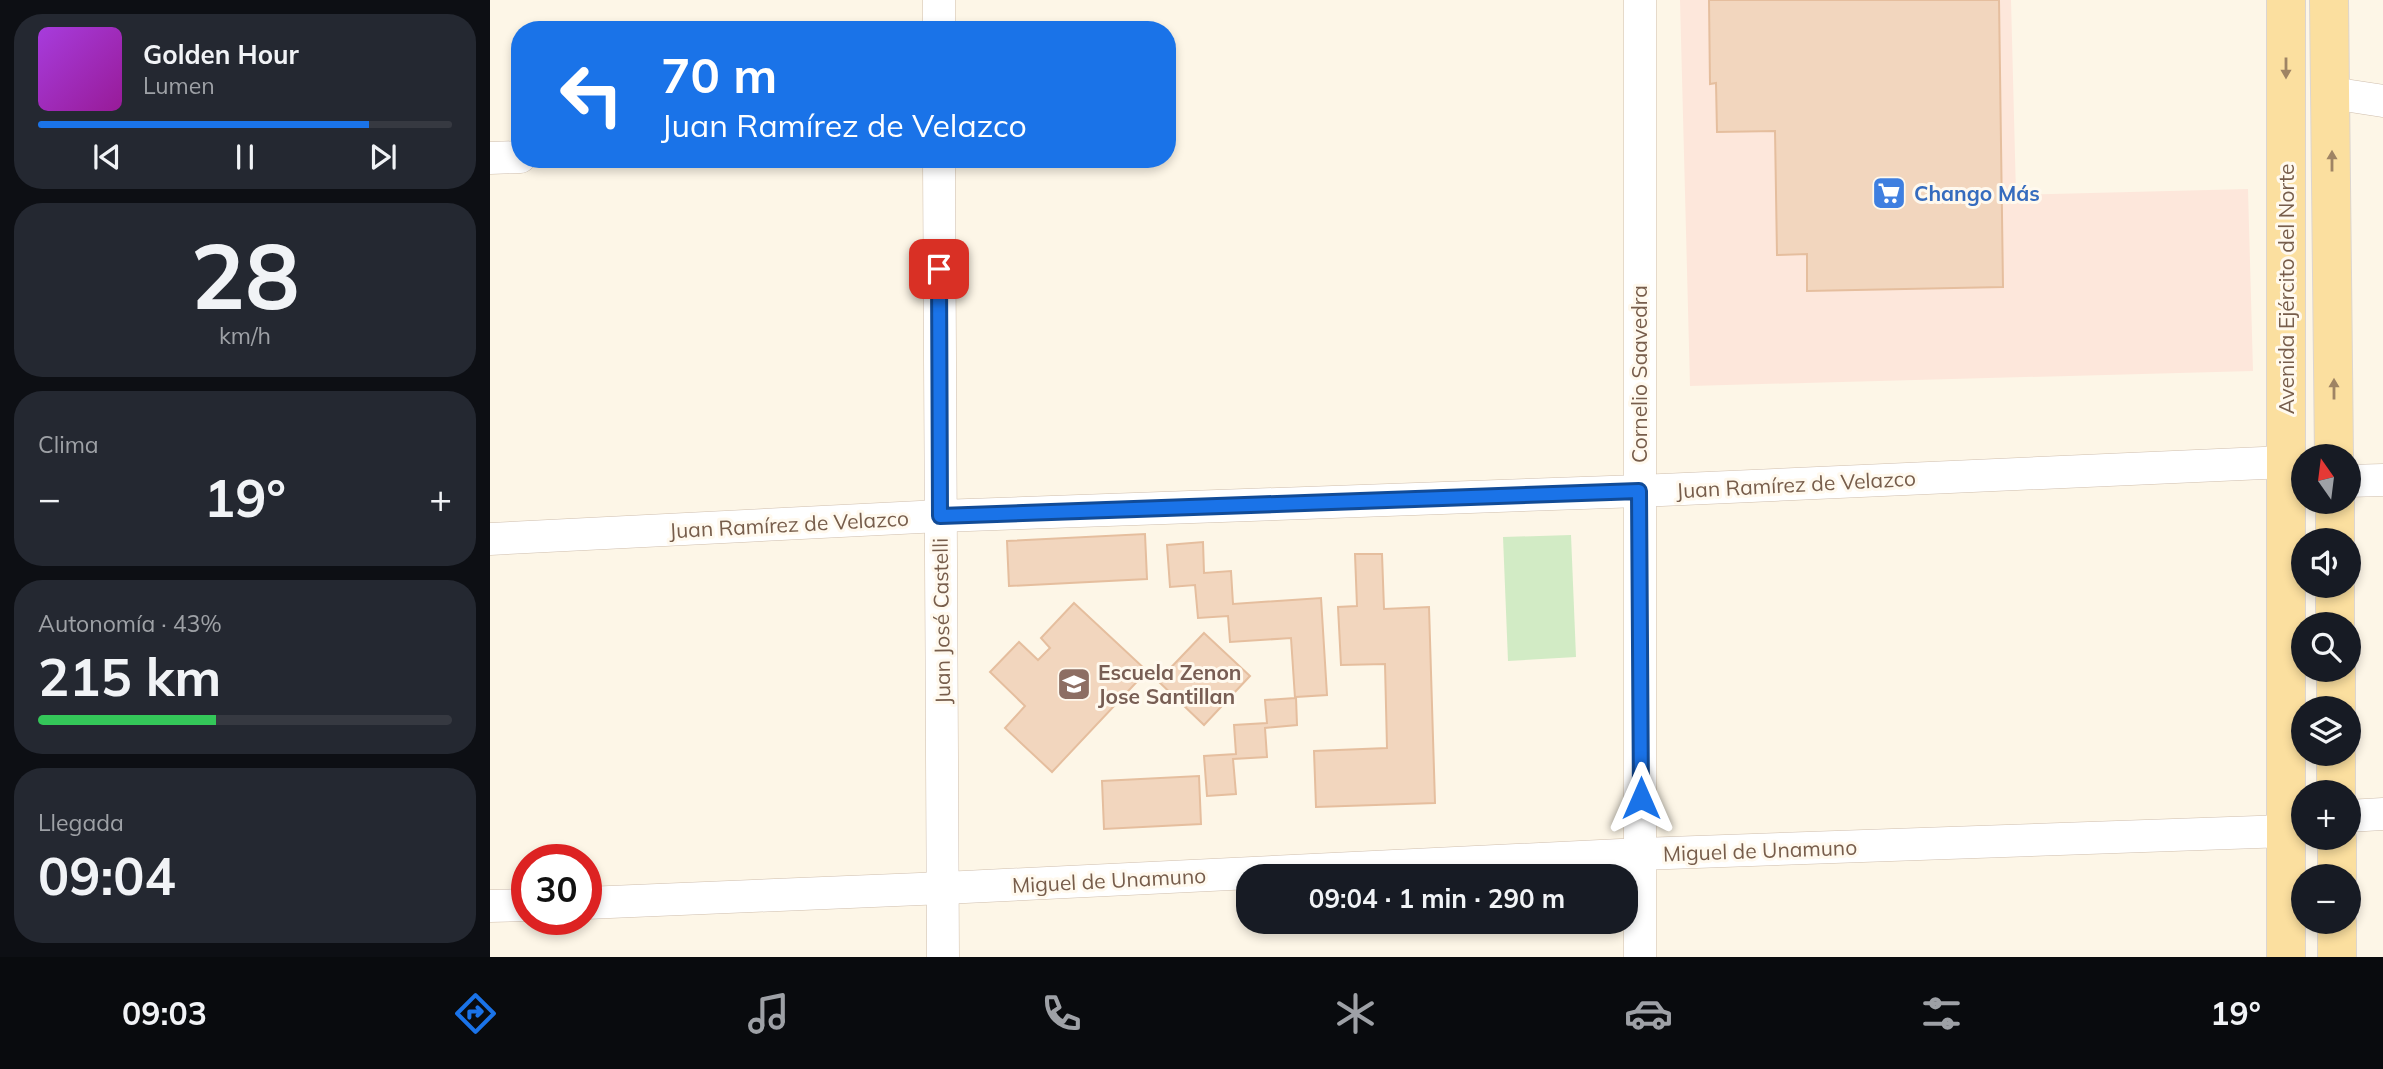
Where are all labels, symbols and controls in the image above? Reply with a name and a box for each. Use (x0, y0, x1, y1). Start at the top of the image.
text: Golden Hour (143, 38, 299, 71)
text: 70 m (661, 44, 777, 105)
icon: left (546, 49, 637, 140)
one-way arrow (2280, 57, 2292, 79)
text: Lumen (143, 71, 215, 100)
text: Juan Ramírez de Velazco (661, 105, 1027, 145)
icon: previous (88, 138, 126, 176)
icon: pause (226, 138, 264, 176)
icon: next (364, 138, 402, 176)
one-way arrow (2326, 150, 2338, 172)
street label: Avenida Ejército del Norte (2273, 164, 2299, 414)
supermarket icon: Chango Más (1870, 174, 1908, 212)
place label: Chango Más (1914, 180, 2040, 206)
text: 28 (190, 218, 300, 332)
pin (909, 239, 969, 299)
icon: arrive (920, 250, 958, 288)
street label: Cornelio Saavedra (1626, 285, 1652, 463)
text: km/h (219, 321, 271, 350)
one-way arrow (2328, 377, 2340, 399)
text: Clima (38, 430, 99, 459)
north arrow (2291, 444, 2361, 514)
map controls (2291, 444, 2361, 934)
text: 19° (204, 465, 286, 530)
street label: Juan Ramírez de Velazco (1675, 465, 1917, 503)
text: − (38, 474, 61, 522)
text: + (429, 474, 452, 522)
street label: Juan Ramírez de Velazco (668, 505, 910, 543)
button: sound (2291, 528, 2361, 598)
street label: Juan José Castelli (927, 538, 955, 704)
text: Autonomía · 43% (38, 609, 222, 638)
button: search (2291, 612, 2361, 682)
text: 215 km (38, 644, 221, 709)
place label: Escuela Zenon Jose Santillan (1098, 659, 1242, 709)
school or university icon: Escuela Zenon Jose Santillan (1055, 665, 1093, 703)
button: layers (2291, 696, 2361, 766)
position arrow (1604, 761, 1678, 835)
button: + (2291, 780, 2361, 850)
text: Llegada (38, 808, 124, 837)
street label: Miguel de Unamuno (1662, 834, 1858, 866)
text: 09:04 (38, 843, 176, 908)
speed limit sign: 30 (511, 844, 602, 935)
street label: Miguel de Unamuno (1011, 862, 1207, 898)
button: − (2291, 864, 2361, 934)
text: 09:04 · 1 min · 290 m (1309, 882, 1565, 915)
icon: directions (451, 989, 500, 1038)
icon: music (744, 989, 793, 1038)
icon: phone (1037, 989, 1086, 1038)
icon: climate (1331, 989, 1380, 1038)
icon: car (1624, 989, 1673, 1038)
icon: filters (1917, 989, 1966, 1038)
text: 09:03 (122, 993, 207, 1033)
text: 19° (2210, 993, 2261, 1033)

